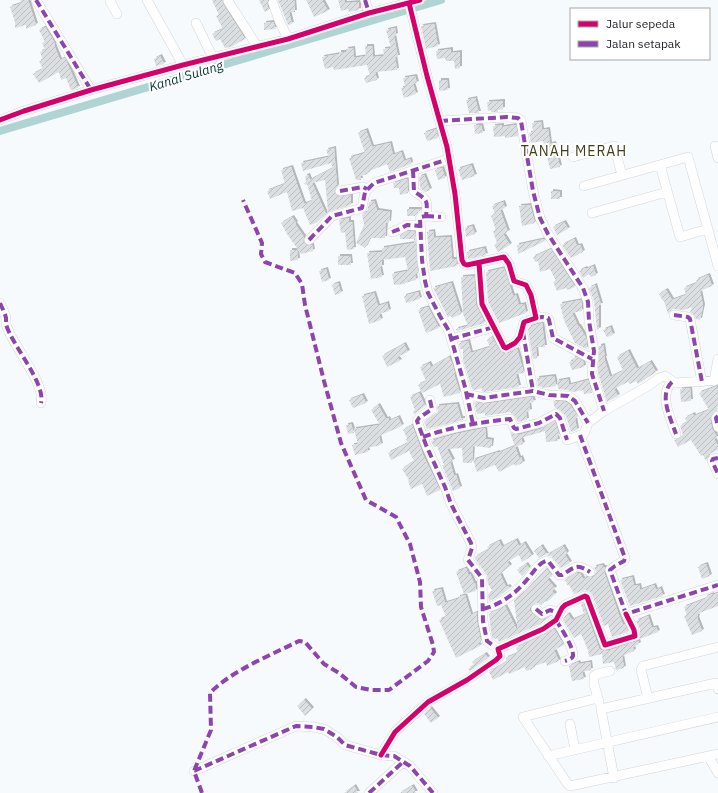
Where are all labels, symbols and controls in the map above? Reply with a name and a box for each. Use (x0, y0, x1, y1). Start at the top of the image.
legend (570, 8, 710, 60)
text: Jalur sepeda (606, 16, 676, 31)
text: Jalan setapak (606, 36, 681, 51)
water label: Kanal Sulang (147, 56, 226, 95)
district label: TANAH MERAH (521, 142, 627, 160)

